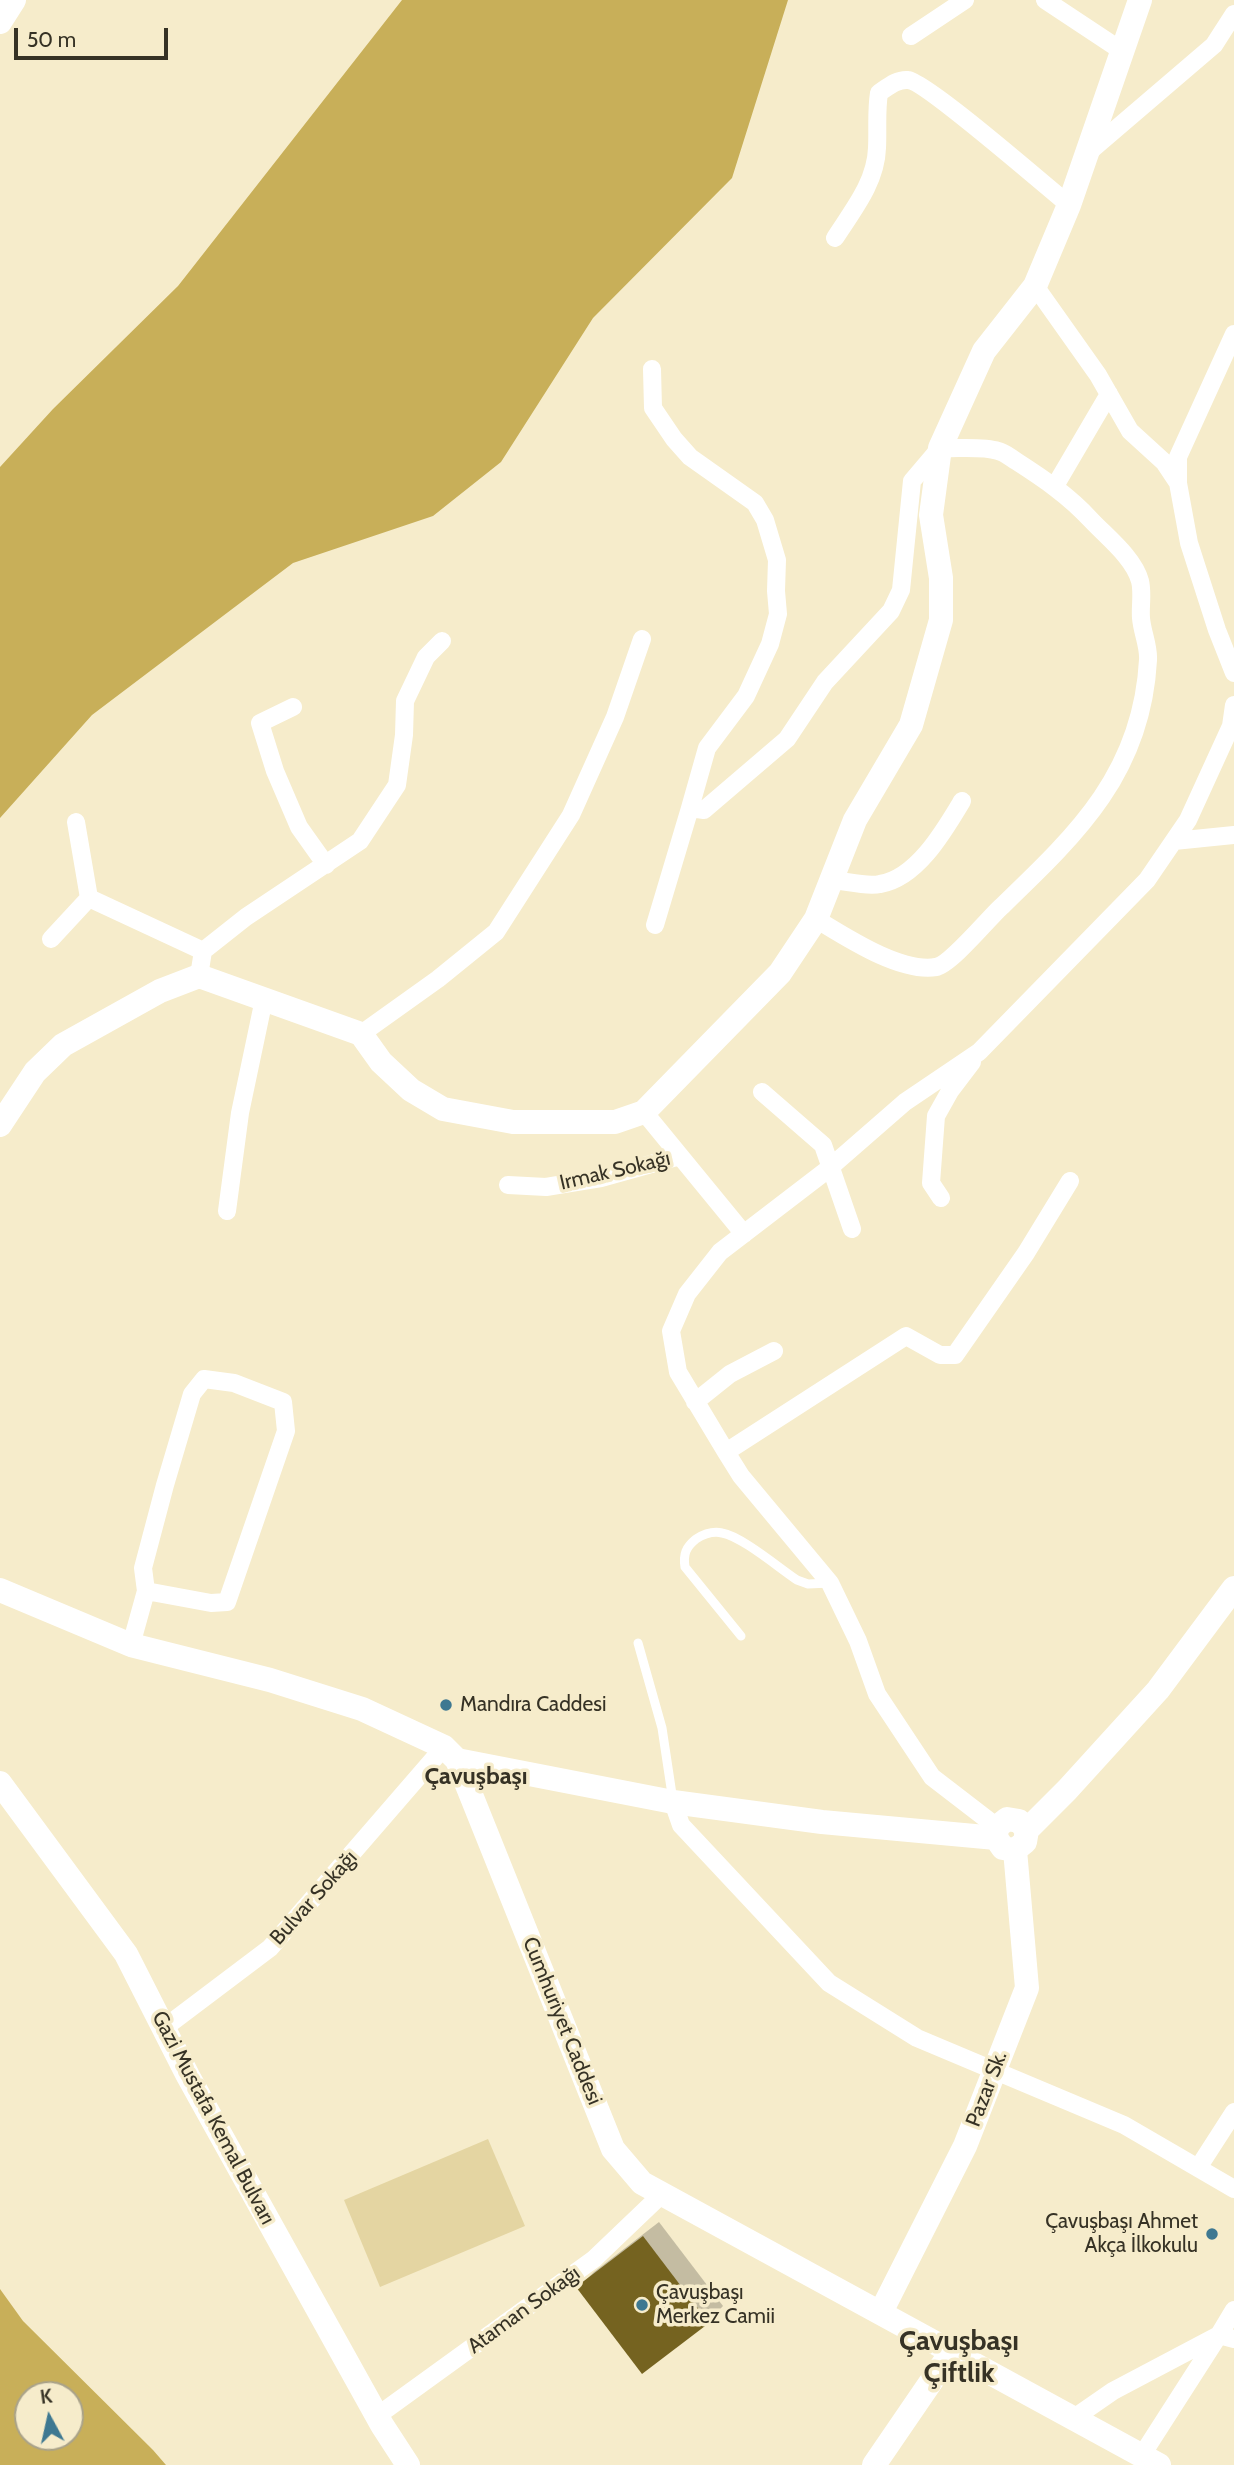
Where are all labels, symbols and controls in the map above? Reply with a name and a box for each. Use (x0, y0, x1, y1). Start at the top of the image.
scale bar (18, 14, 172, 58)
text: 50 m (27, 27, 76, 52)
street label: Irmak Sokağı (557, 1146, 673, 1196)
place label: Mandıra Caddesi (460, 1692, 606, 1718)
marker: Mandıra Caddesi (438, 1697, 454, 1713)
district label: Çavuşbaşı (424, 1763, 528, 1791)
street label: Bulvar Sokağı (265, 1846, 363, 1950)
street label: Cumhuriyet Caddesi (517, 1933, 607, 2109)
street label: Gazi Mustafa Kemal Bulvarı (146, 2007, 280, 2229)
street label: Pazar Sk. (961, 2048, 1013, 2130)
place label: Çavuşbaşı Ahmet Akça İlkokulu (1045, 2209, 1198, 2259)
marker: Çavuşbaşı Ahmet Akça İlkokulu (1204, 2226, 1220, 2242)
street label: Ataman Sokağı (463, 2261, 585, 2359)
place label: Çavuşbaşı Merkez Camii (656, 2280, 775, 2330)
marker: Çavuşbaşı Merkez Camii (634, 2297, 650, 2313)
district label: Çavuşbaşı Çiftlik (899, 2325, 1019, 2391)
north arrow (14, 2381, 84, 2451)
text: K (39, 2384, 54, 2409)

